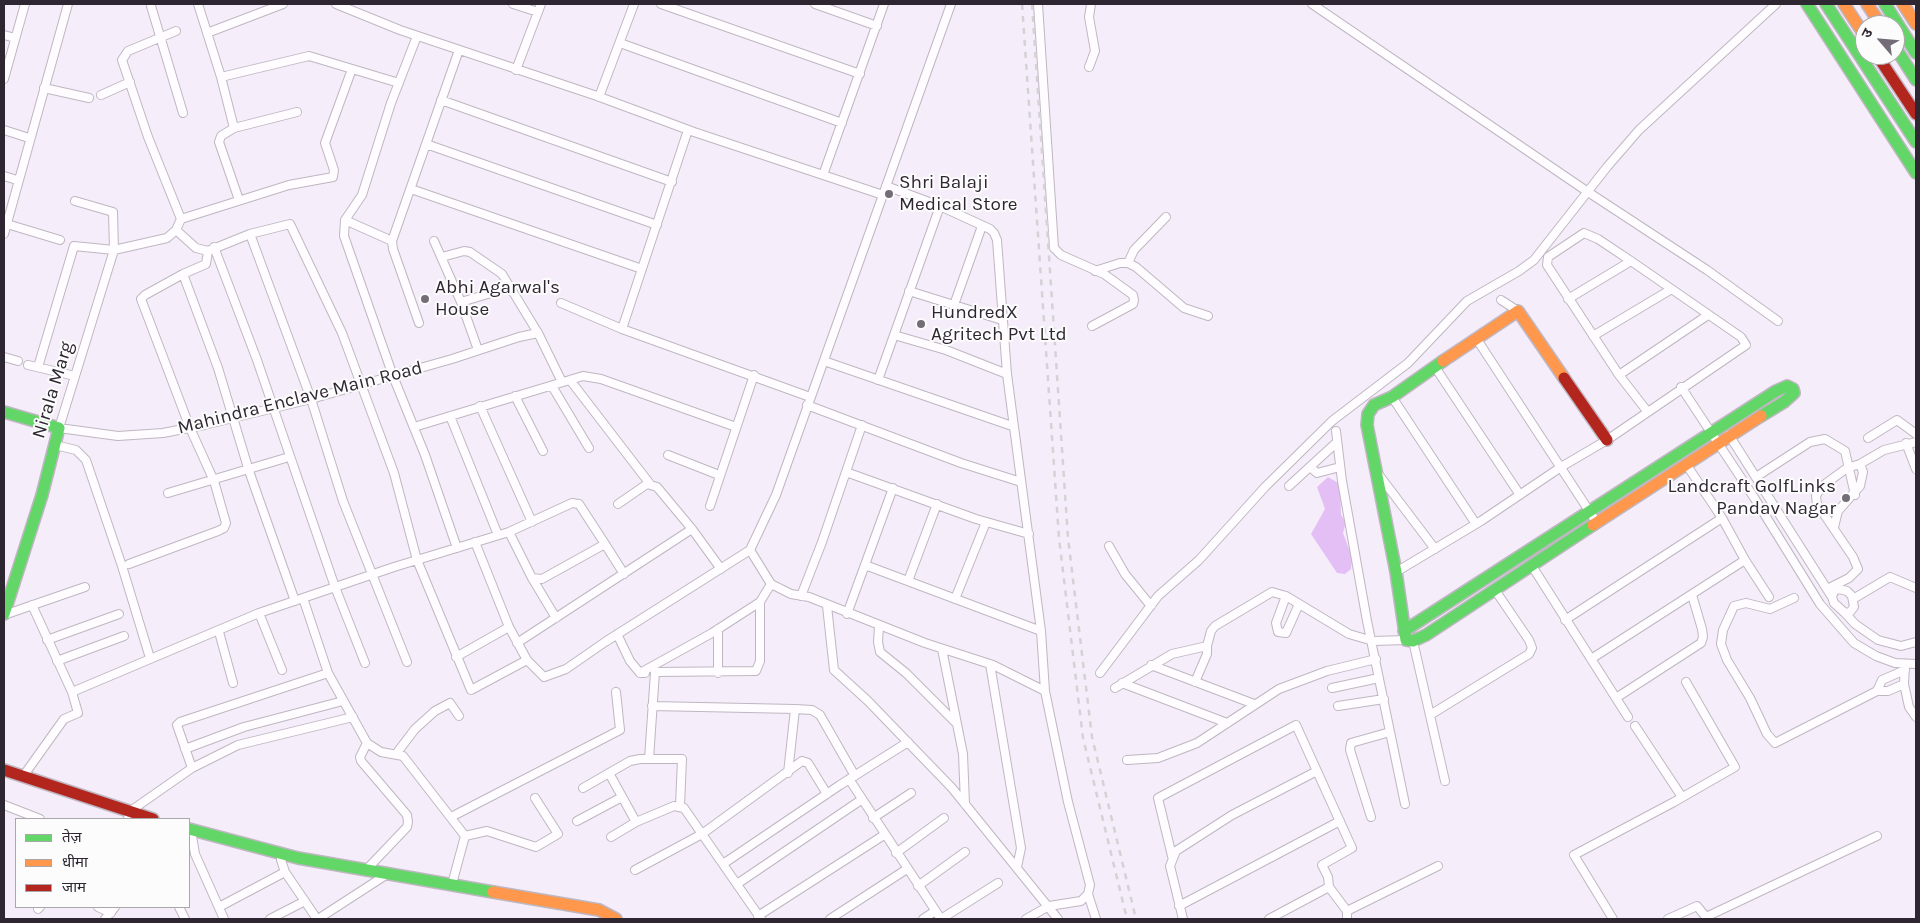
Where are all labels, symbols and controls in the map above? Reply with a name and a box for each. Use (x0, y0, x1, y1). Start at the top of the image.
north arrow (1855, 15, 1905, 65)
text: उ (1858, 26, 1877, 41)
place label: Shri Balaji Medical Store (899, 172, 1018, 216)
marker: Shri Balaji Medical Store (883, 188, 895, 200)
place label: Abhi Agarwal's House (435, 277, 560, 321)
marker: Abhi Agarwal's House (419, 293, 431, 305)
place label: HundredX Agritech Pvt Ltd (931, 302, 1067, 346)
marker: HundredX Agritech Pvt Ltd (915, 318, 927, 330)
street label: Nirala Marg (27, 339, 79, 441)
street label: Mahindra Enclave Main Road (175, 356, 425, 440)
place label: Landcraft GolfLinks Pandav Nagar (1667, 476, 1836, 520)
marker: Landcraft GolfLinks Pandav Nagar (1840, 492, 1852, 504)
legend (15, 818, 190, 908)
text: तेज़ (62, 828, 82, 846)
text: धीमा (62, 853, 88, 871)
text: जाम (62, 878, 86, 896)

